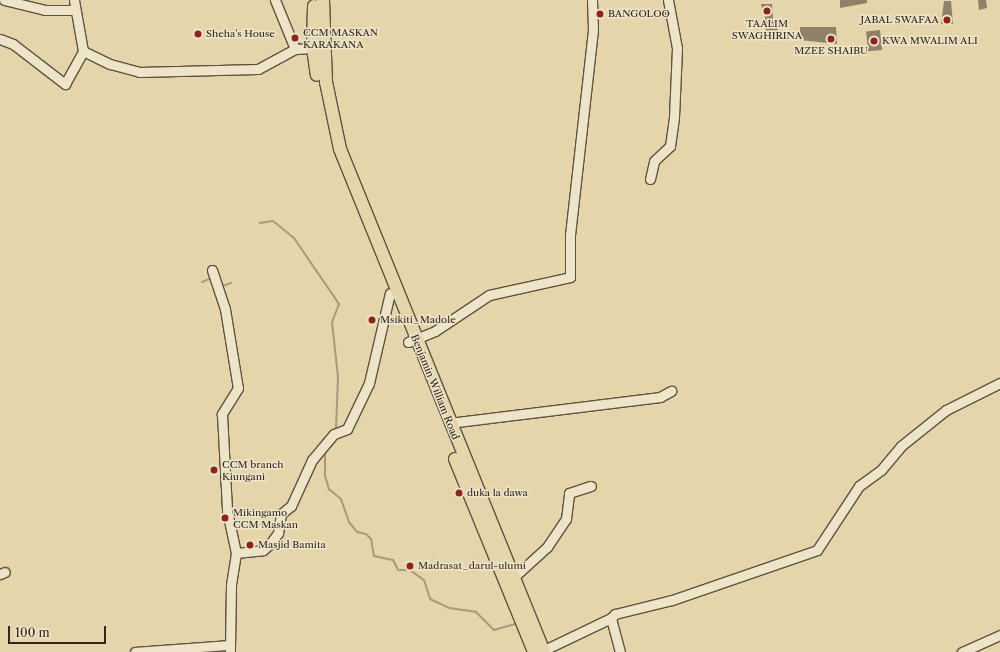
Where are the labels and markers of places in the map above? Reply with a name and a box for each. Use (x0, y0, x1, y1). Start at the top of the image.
marker: TAALIM SWAGHIRINA (762, 6, 772, 16)
place label: BANGOLOO (608, 8, 670, 20)
marker: BANGOLOO (595, 9, 605, 19)
place label: JABAL SWAFAA (860, 14, 939, 26)
marker: JABAL SWAFAA (942, 15, 952, 25)
place label: TAALIM SWAGHIRINA (732, 17, 802, 40)
place label: CCM MASKAN KARAKANA (303, 26, 378, 50)
place label: Sheha's House (206, 28, 275, 40)
marker: Sheha's House (193, 29, 203, 39)
marker: CCM MASKAN KARAKANA (290, 33, 300, 43)
marker: MZEE SHAIBU (826, 34, 836, 44)
place label: KWA MWALIM ALI (882, 35, 979, 47)
marker: KWA MWALIM ALI (869, 36, 879, 46)
place label: MZEE SHAIBU (794, 45, 868, 57)
place label: Msikiti_Madole (380, 314, 456, 326)
marker: Msikiti_Madole (367, 315, 377, 325)
place label: CCM branch Kiungani (222, 458, 283, 482)
marker: CCM branch Kiungani (209, 465, 219, 475)
place label: duka la dawa (467, 487, 528, 499)
marker: duka la dawa (454, 488, 464, 498)
place label: Mikingamo CCM Maskan (233, 506, 298, 530)
marker: Mikingamo CCM Maskan (220, 513, 230, 523)
place label: Masjid Bamita (258, 539, 326, 551)
marker: Masjid Bamita (245, 540, 255, 550)
place label: Madrasat_darul-ulumi (418, 560, 526, 572)
marker: Madrasat_darul-ulumi (405, 561, 415, 571)

